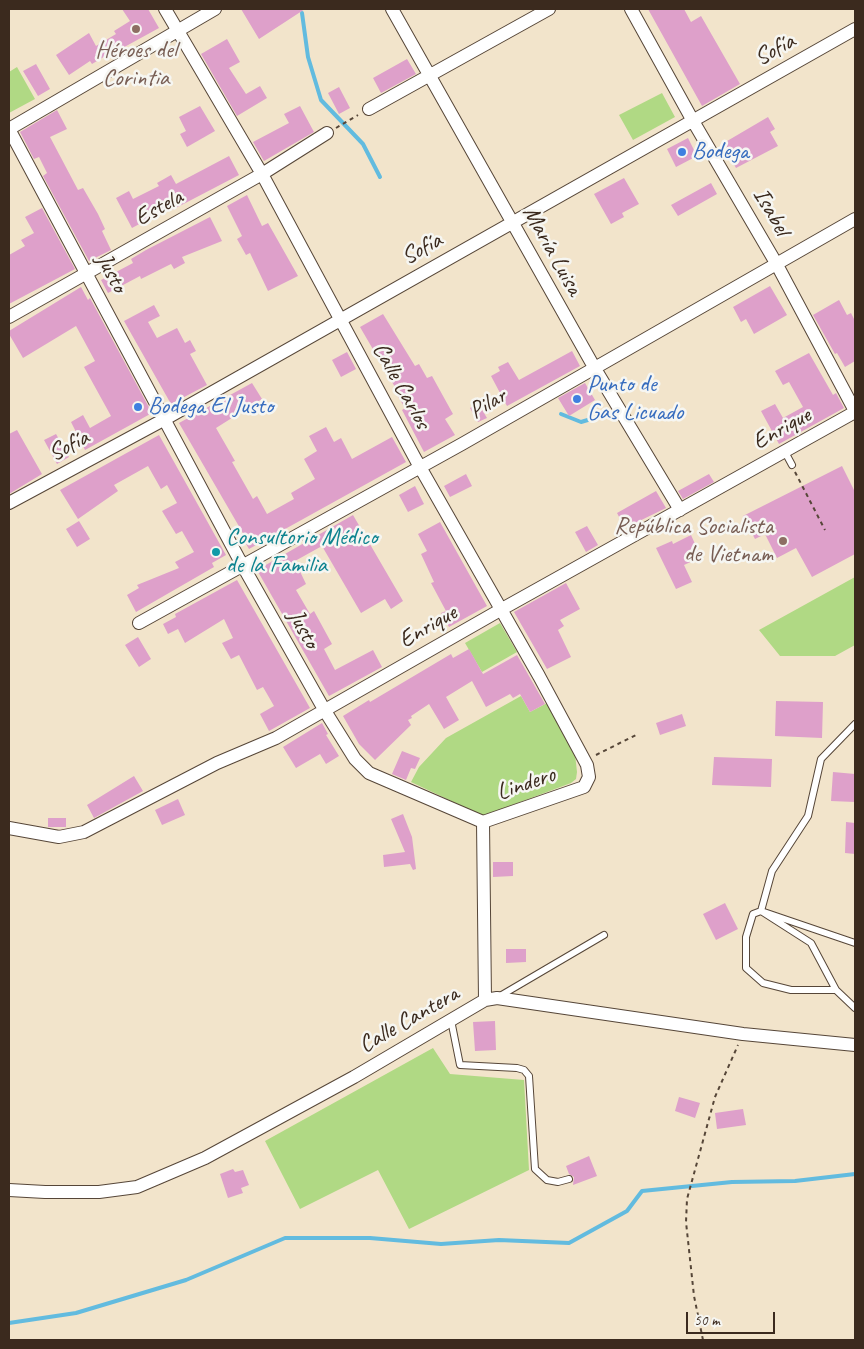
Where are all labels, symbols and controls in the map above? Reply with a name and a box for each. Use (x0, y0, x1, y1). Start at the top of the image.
marker: Héroes del Corintia (130, 23, 142, 35)
street label: Sofía (750, 27, 800, 73)
place label: Héroes del Corintia (95, 37, 177, 93)
place label: Bodega (692, 138, 749, 166)
marker: Bodega (676, 146, 688, 158)
street label: Estela (130, 183, 188, 233)
street label: Isabel (746, 183, 796, 241)
street label: María Luisa (516, 201, 588, 301)
street label: Sofía (397, 226, 447, 272)
street label: Justo (89, 248, 133, 298)
street label: Calle Carlos (365, 338, 437, 434)
place label: Punto de Gas Licuado (587, 371, 683, 427)
street label: Pilar (464, 382, 512, 426)
place label: Bodega El Justo (148, 393, 273, 421)
marker: Punto de Gas Licuado (571, 393, 583, 405)
marker: Bodega El Justo (132, 401, 144, 413)
street label: Enrique (748, 401, 816, 457)
street label: Sofía (44, 423, 94, 469)
place label: República Socialista de Vietnam (614, 513, 773, 569)
place label: Consultorio Médico de la Familia (226, 524, 377, 580)
marker: República Socialista de Vietnam (777, 535, 789, 547)
marker: Consultorio Médico de la Familia (210, 546, 222, 558)
street label: Enrique (394, 599, 462, 655)
street label: Justo (281, 604, 325, 654)
street label: Lindero (493, 761, 559, 807)
street label: Calle Cantera (354, 980, 464, 1060)
scale bar (689, 1302, 778, 1334)
text: 50 m (694, 1311, 720, 1330)

